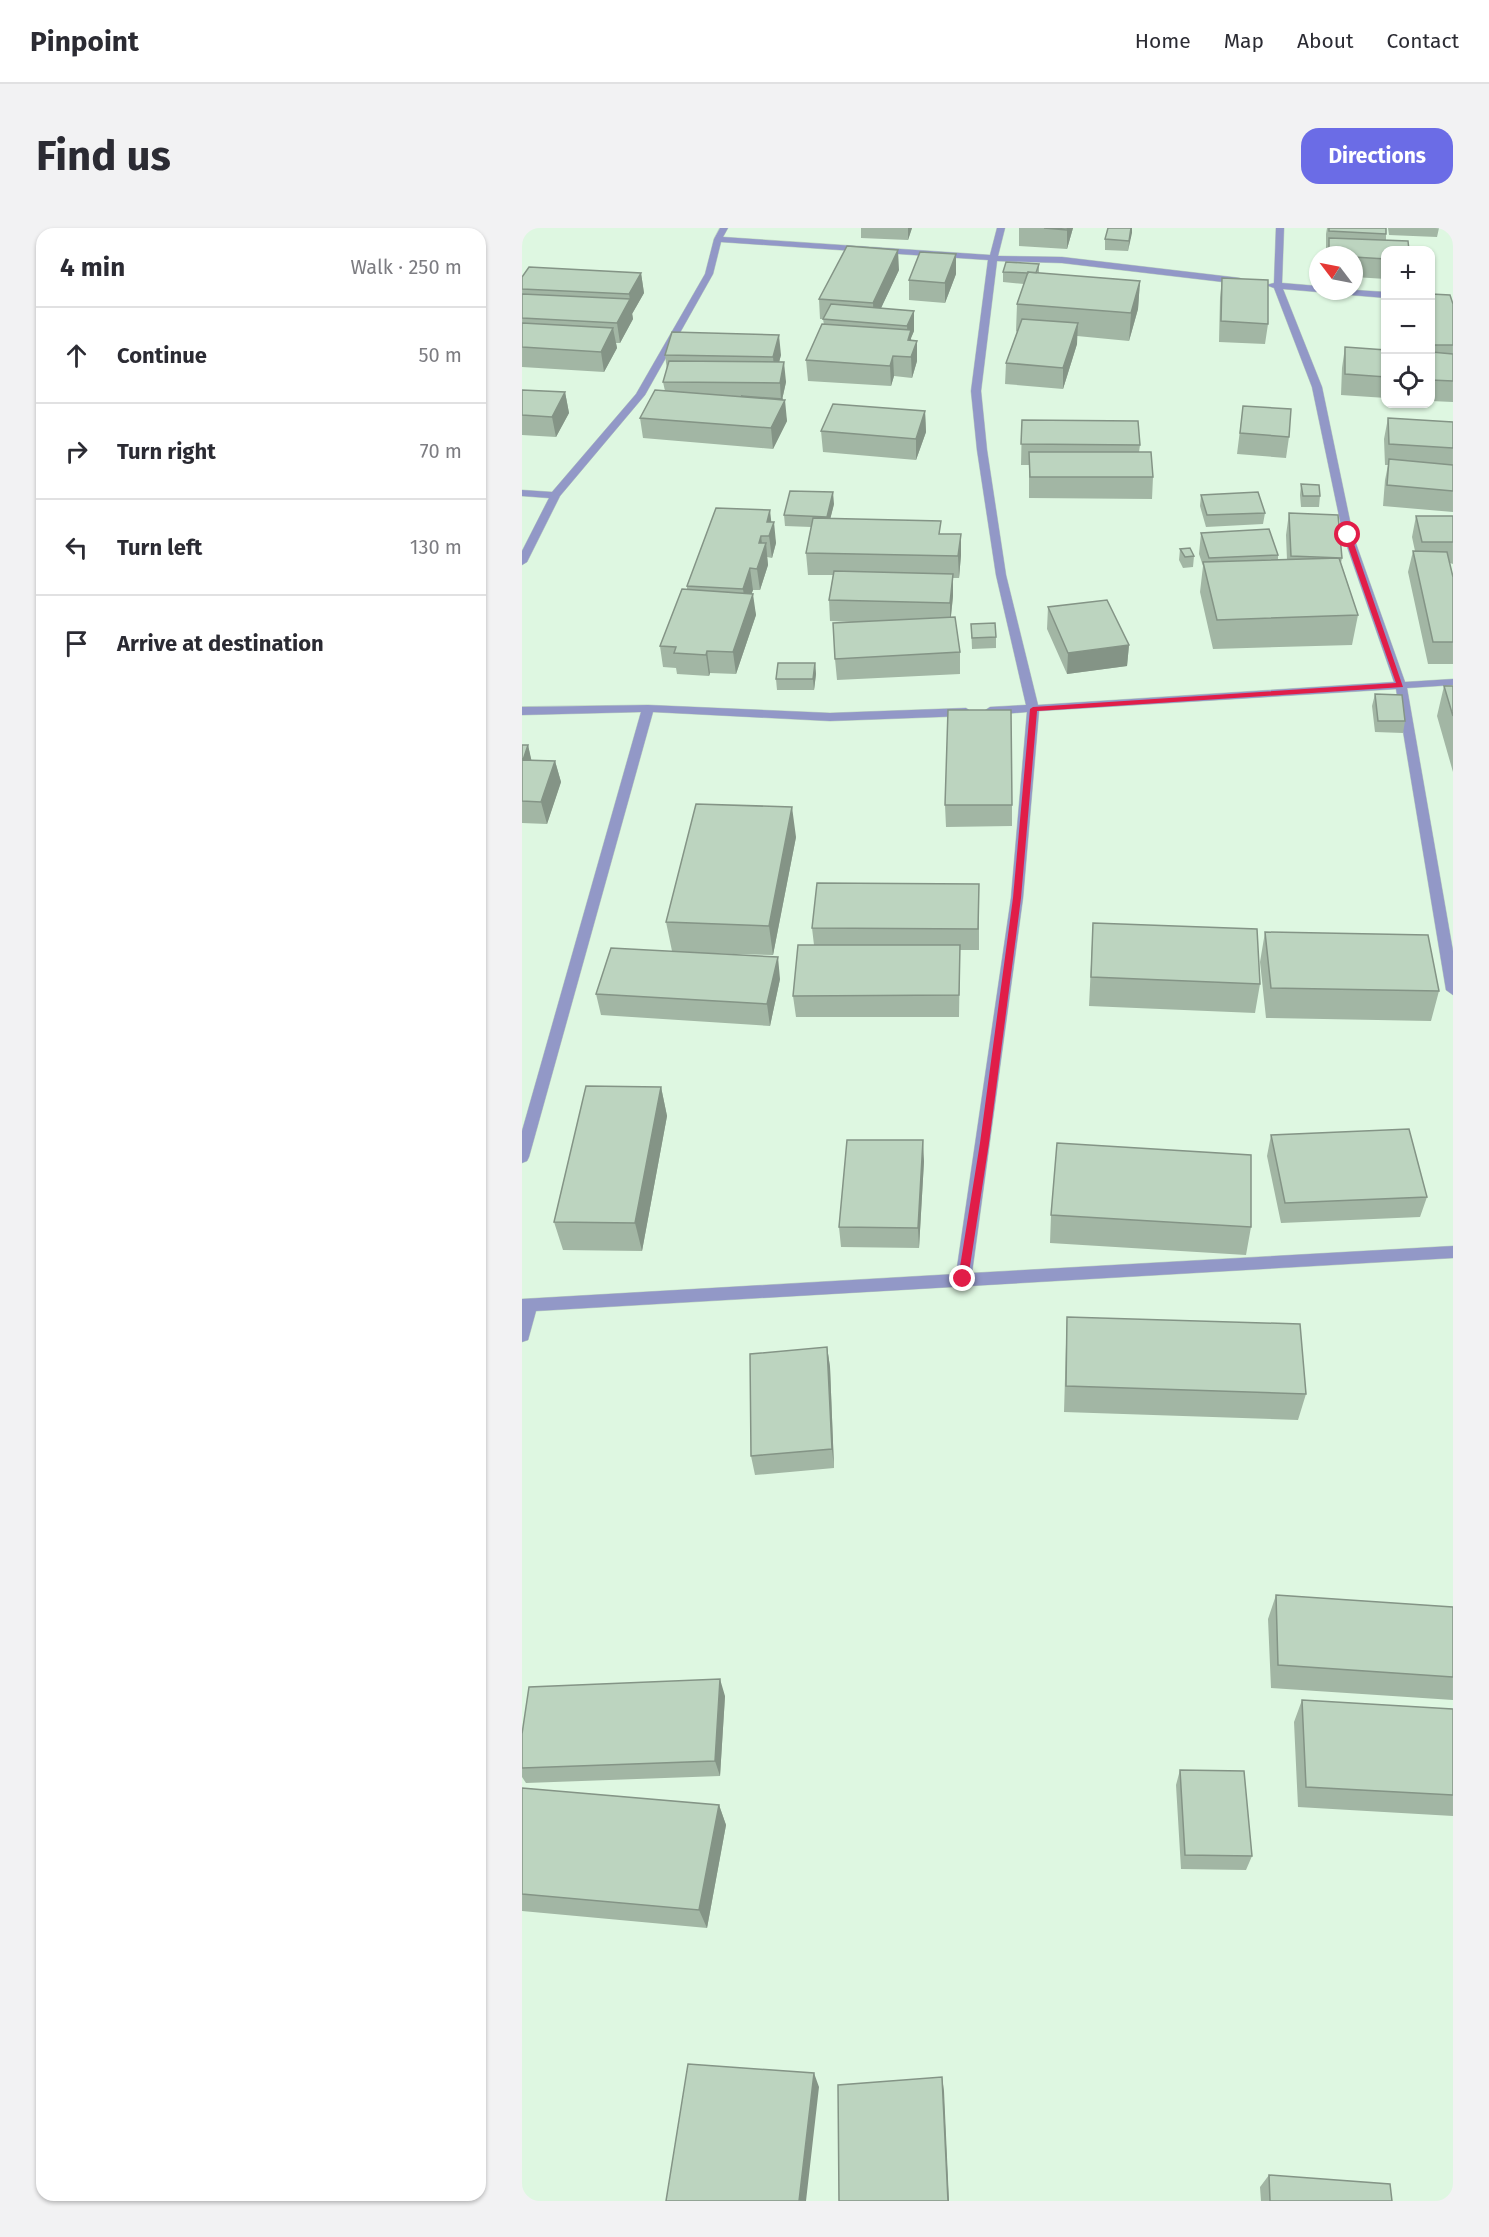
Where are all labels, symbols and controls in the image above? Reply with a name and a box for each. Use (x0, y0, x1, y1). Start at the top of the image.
text: Pinpoint (30, 25, 139, 58)
text: Home (1135, 28, 1191, 54)
text: Map (1224, 28, 1264, 54)
text: About (1297, 28, 1354, 54)
text: Contact (1387, 28, 1459, 54)
button: Directions (1301, 128, 1453, 184)
text: Find us (36, 131, 171, 181)
north arrow (1309, 246, 1363, 300)
map controls (1381, 246, 1435, 408)
button: + (1381, 246, 1435, 300)
text: 4 min (60, 252, 125, 283)
text: Walk · 250 m (350, 255, 462, 279)
button: − (1381, 300, 1435, 354)
icon: ahead (60, 339, 93, 372)
text: Continue (117, 342, 207, 369)
text: 50 m (418, 343, 462, 367)
button: locate (1381, 354, 1435, 408)
icon: right (60, 435, 93, 468)
text: Turn right (117, 438, 216, 465)
text: 70 m (420, 439, 462, 463)
route start (1334, 521, 1360, 547)
icon: left (60, 531, 93, 564)
text: Turn left (117, 534, 202, 561)
text: 130 m (410, 535, 462, 559)
icon: arrive (60, 627, 93, 660)
text: Arrive at destination (117, 630, 324, 657)
route end (949, 1265, 975, 1291)

